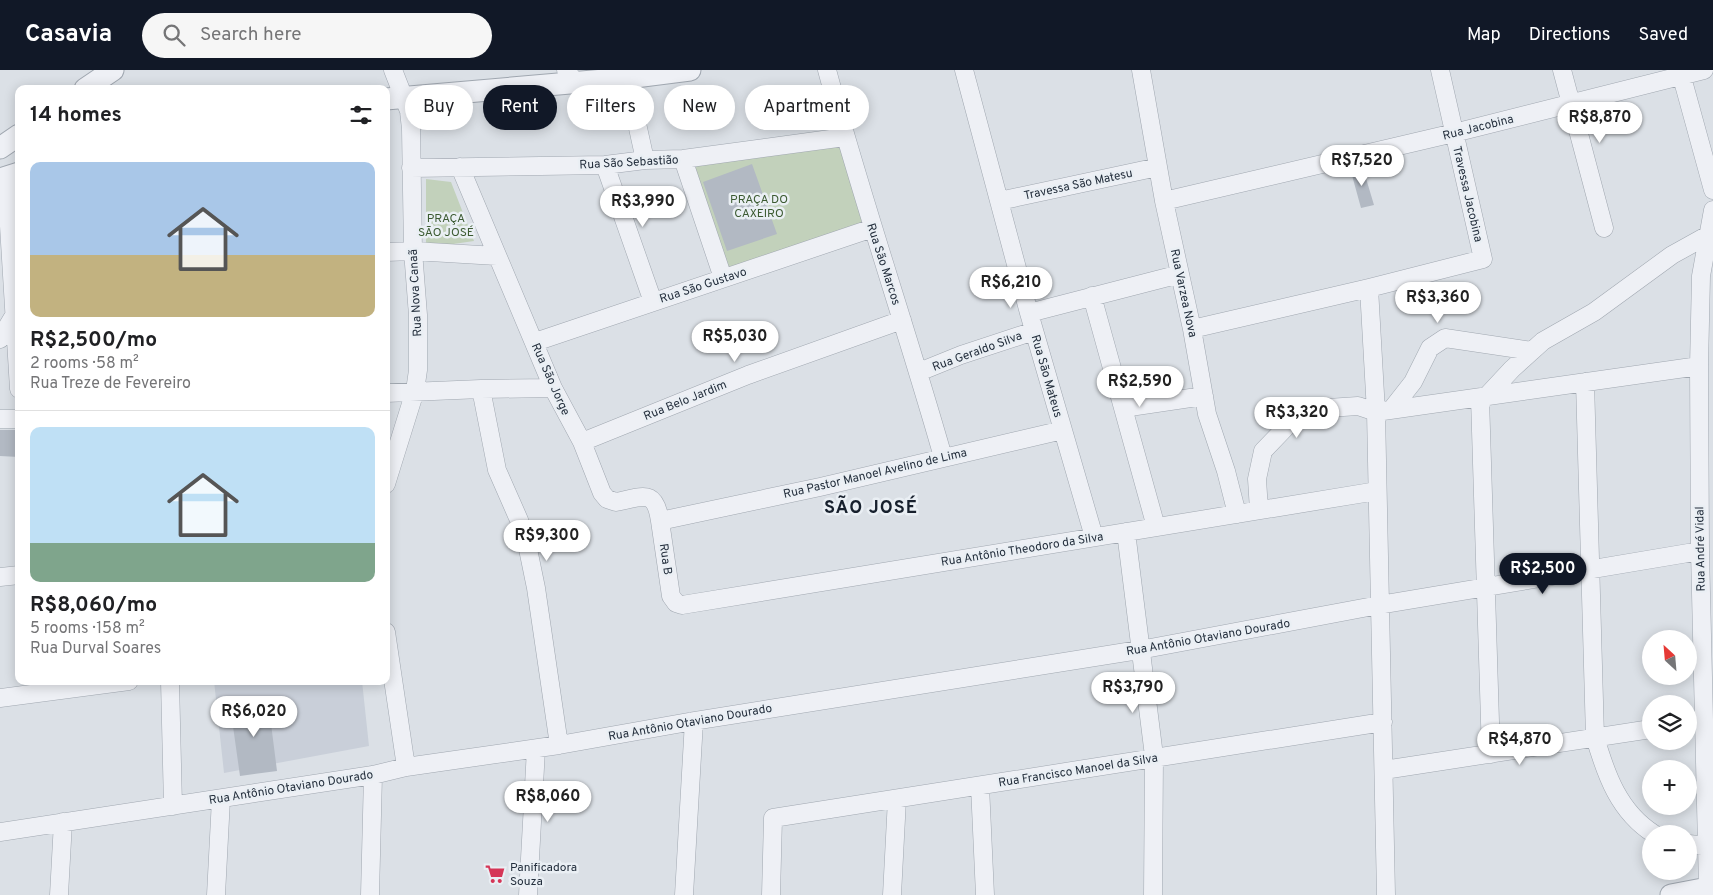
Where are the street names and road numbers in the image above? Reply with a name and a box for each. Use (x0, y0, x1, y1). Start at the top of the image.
street label: Rua Jacobina (1441, 111, 1515, 145)
street label: Travessa Jacobina (1448, 145, 1486, 244)
street label: Rua São Sebastião (579, 152, 679, 174)
street label: Travessa São Matesu (1022, 166, 1134, 204)
street label: Rua São Marcos (862, 221, 904, 307)
street label: Rua Varzea Nova (1166, 247, 1200, 339)
street label: Rua Nova Canaã (406, 249, 426, 337)
street label: Rua São Gustavo (658, 264, 749, 308)
street label: Rua Geraldo Silva (930, 328, 1024, 376)
street label: Rua São Mateus (1027, 333, 1066, 420)
street label: Rua São Jorge (527, 341, 573, 418)
street label: Rua Belo Jardim (641, 377, 729, 425)
street label: Rua Pastor Manoel Avelino de Lima (782, 445, 969, 503)
street label: Rua André Vidal (1692, 506, 1710, 592)
street label: Rua Antônio Theodoro da Silva (940, 529, 1105, 571)
street label: Rua B (655, 542, 675, 576)
street label: Rua Antônio Otaviano Dourado (1125, 616, 1292, 660)
street label: Rua Antônio Otaviano Dourado (607, 701, 774, 745)
street label: Rua Francisco Manoel da Silva (997, 750, 1159, 791)
street label: Rua Antônio Otaviano Dourado (208, 767, 375, 809)

